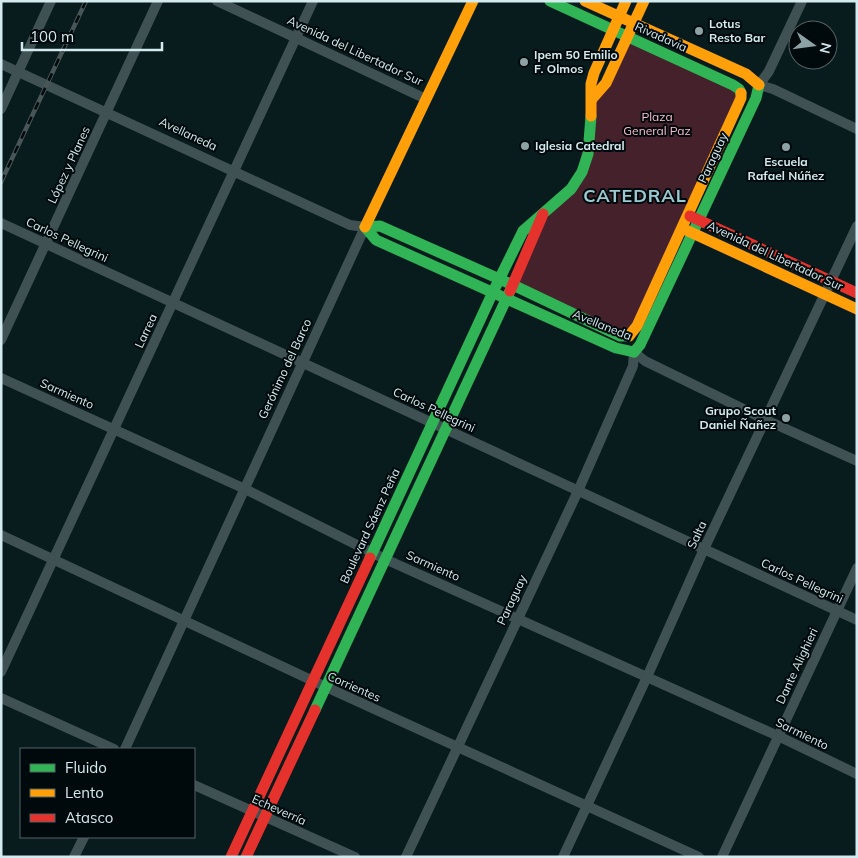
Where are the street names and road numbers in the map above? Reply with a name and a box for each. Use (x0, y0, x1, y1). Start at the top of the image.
street label: Avenida del Libertador Sur (285, 12, 426, 89)
street label: Rivadavia (633, 18, 690, 55)
street label: Avellaneda (157, 114, 220, 153)
street label: López y Planes (44, 124, 93, 206)
street label: Paraguay (694, 130, 731, 185)
street label: Carlos Pellegrini (24, 214, 111, 265)
street label: Avenida del Libertador Sur (705, 217, 846, 294)
street label: Avellaneda (571, 306, 634, 343)
street label: Larrea (131, 311, 160, 350)
street label: Gerónimo del Barco (255, 316, 314, 421)
street label: Sarmiento (38, 375, 96, 412)
street label: Carlos Pellegrini (391, 384, 478, 435)
street label: Boulevard Sáenz Peña (336, 466, 403, 586)
street label: Salta (684, 519, 709, 551)
street label: Sarmiento (404, 547, 462, 584)
street label: Carlos Pellegrini (759, 555, 846, 606)
street label: Paraguay (493, 572, 530, 627)
street label: Dante Alighieri (772, 625, 821, 706)
street label: Corrientes (325, 668, 383, 705)
street label: Sarmiento (773, 714, 831, 753)
street label: Echeverría (250, 791, 309, 828)

